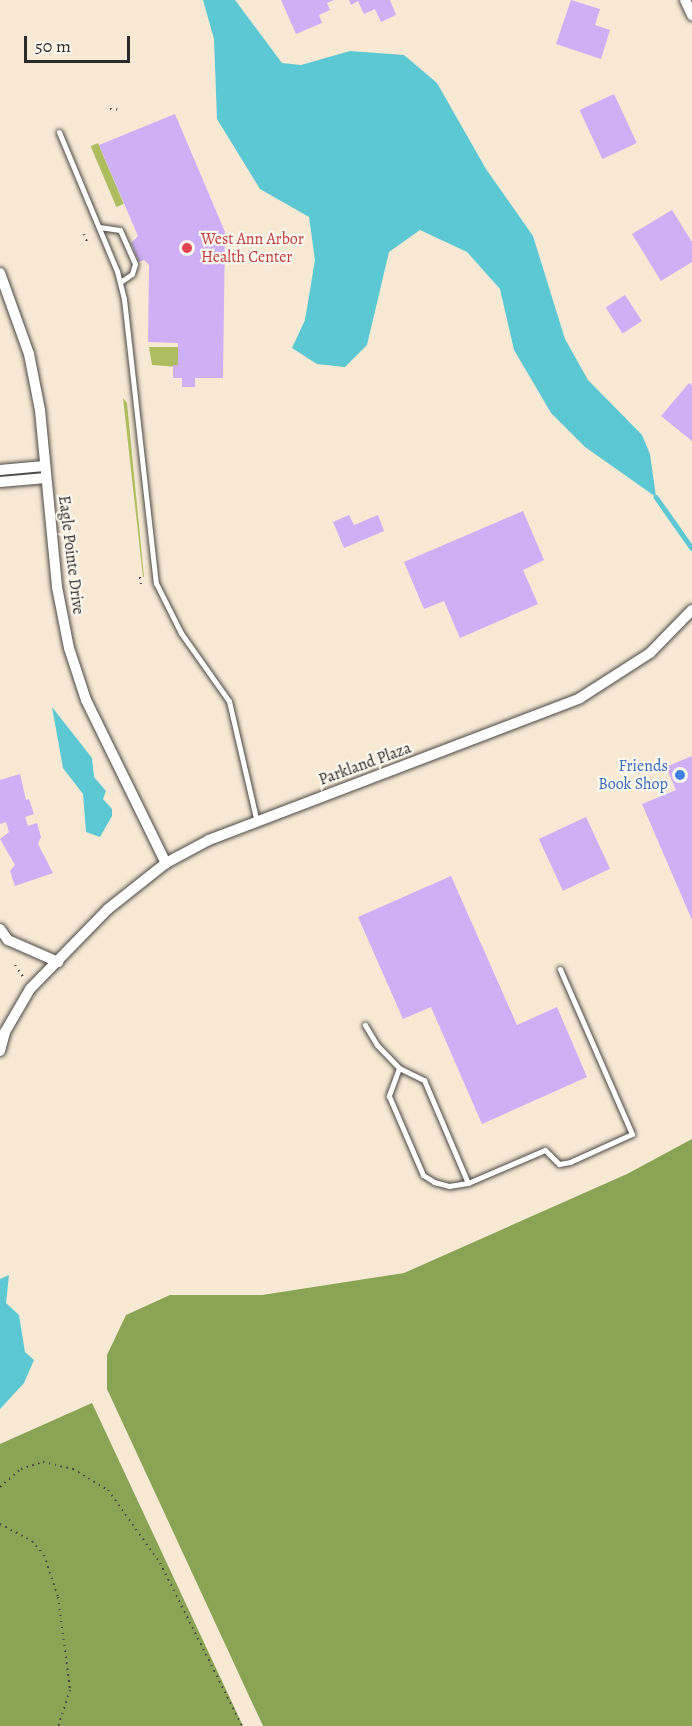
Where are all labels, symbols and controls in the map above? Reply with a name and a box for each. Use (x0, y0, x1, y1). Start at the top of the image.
scale bar (27, 24, 134, 62)
text: 50 m (35, 34, 71, 58)
place label: West Ann Arbor Health Center (201, 229, 304, 267)
marker: West Ann Arbor Health Center (178, 239, 196, 257)
street label: Eagle Pointe Drive (54, 494, 88, 616)
street label: Parkland Plaza (316, 738, 414, 790)
place label: Friends Book Shop (598, 756, 668, 794)
marker: Friends Book Shop (673, 768, 687, 782)

